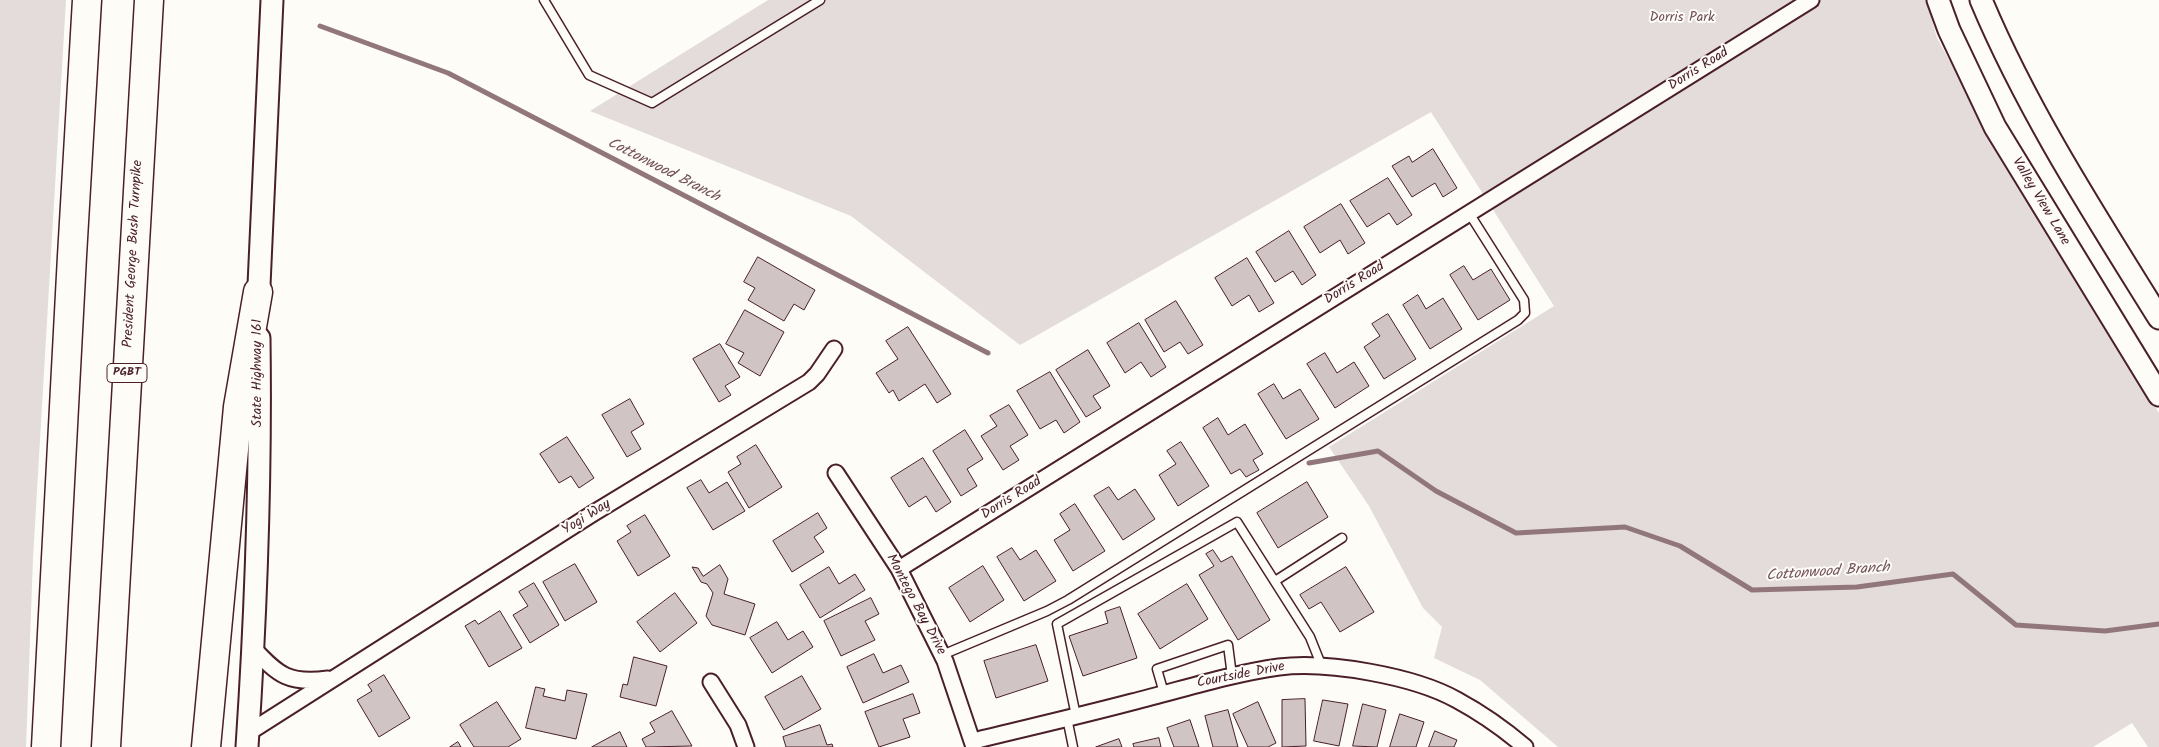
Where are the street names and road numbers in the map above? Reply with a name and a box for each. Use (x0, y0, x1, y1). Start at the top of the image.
street label: Dorris Road (1666, 45, 1732, 95)
street label: Valley View Lane (2007, 155, 2073, 249)
street label: President George Bush Turnpike (121, 160, 147, 348)
street label: Dorris Road (1322, 259, 1388, 309)
street label: State Highway 161 (251, 319, 267, 427)
road number: PGBT (107, 363, 147, 382)
street label: Dorris Road (979, 474, 1045, 524)
street label: Yogi Way (560, 497, 614, 539)
street label: Montego Bay Drive (881, 552, 949, 658)
street label: Courtside Drive (1196, 659, 1286, 693)

